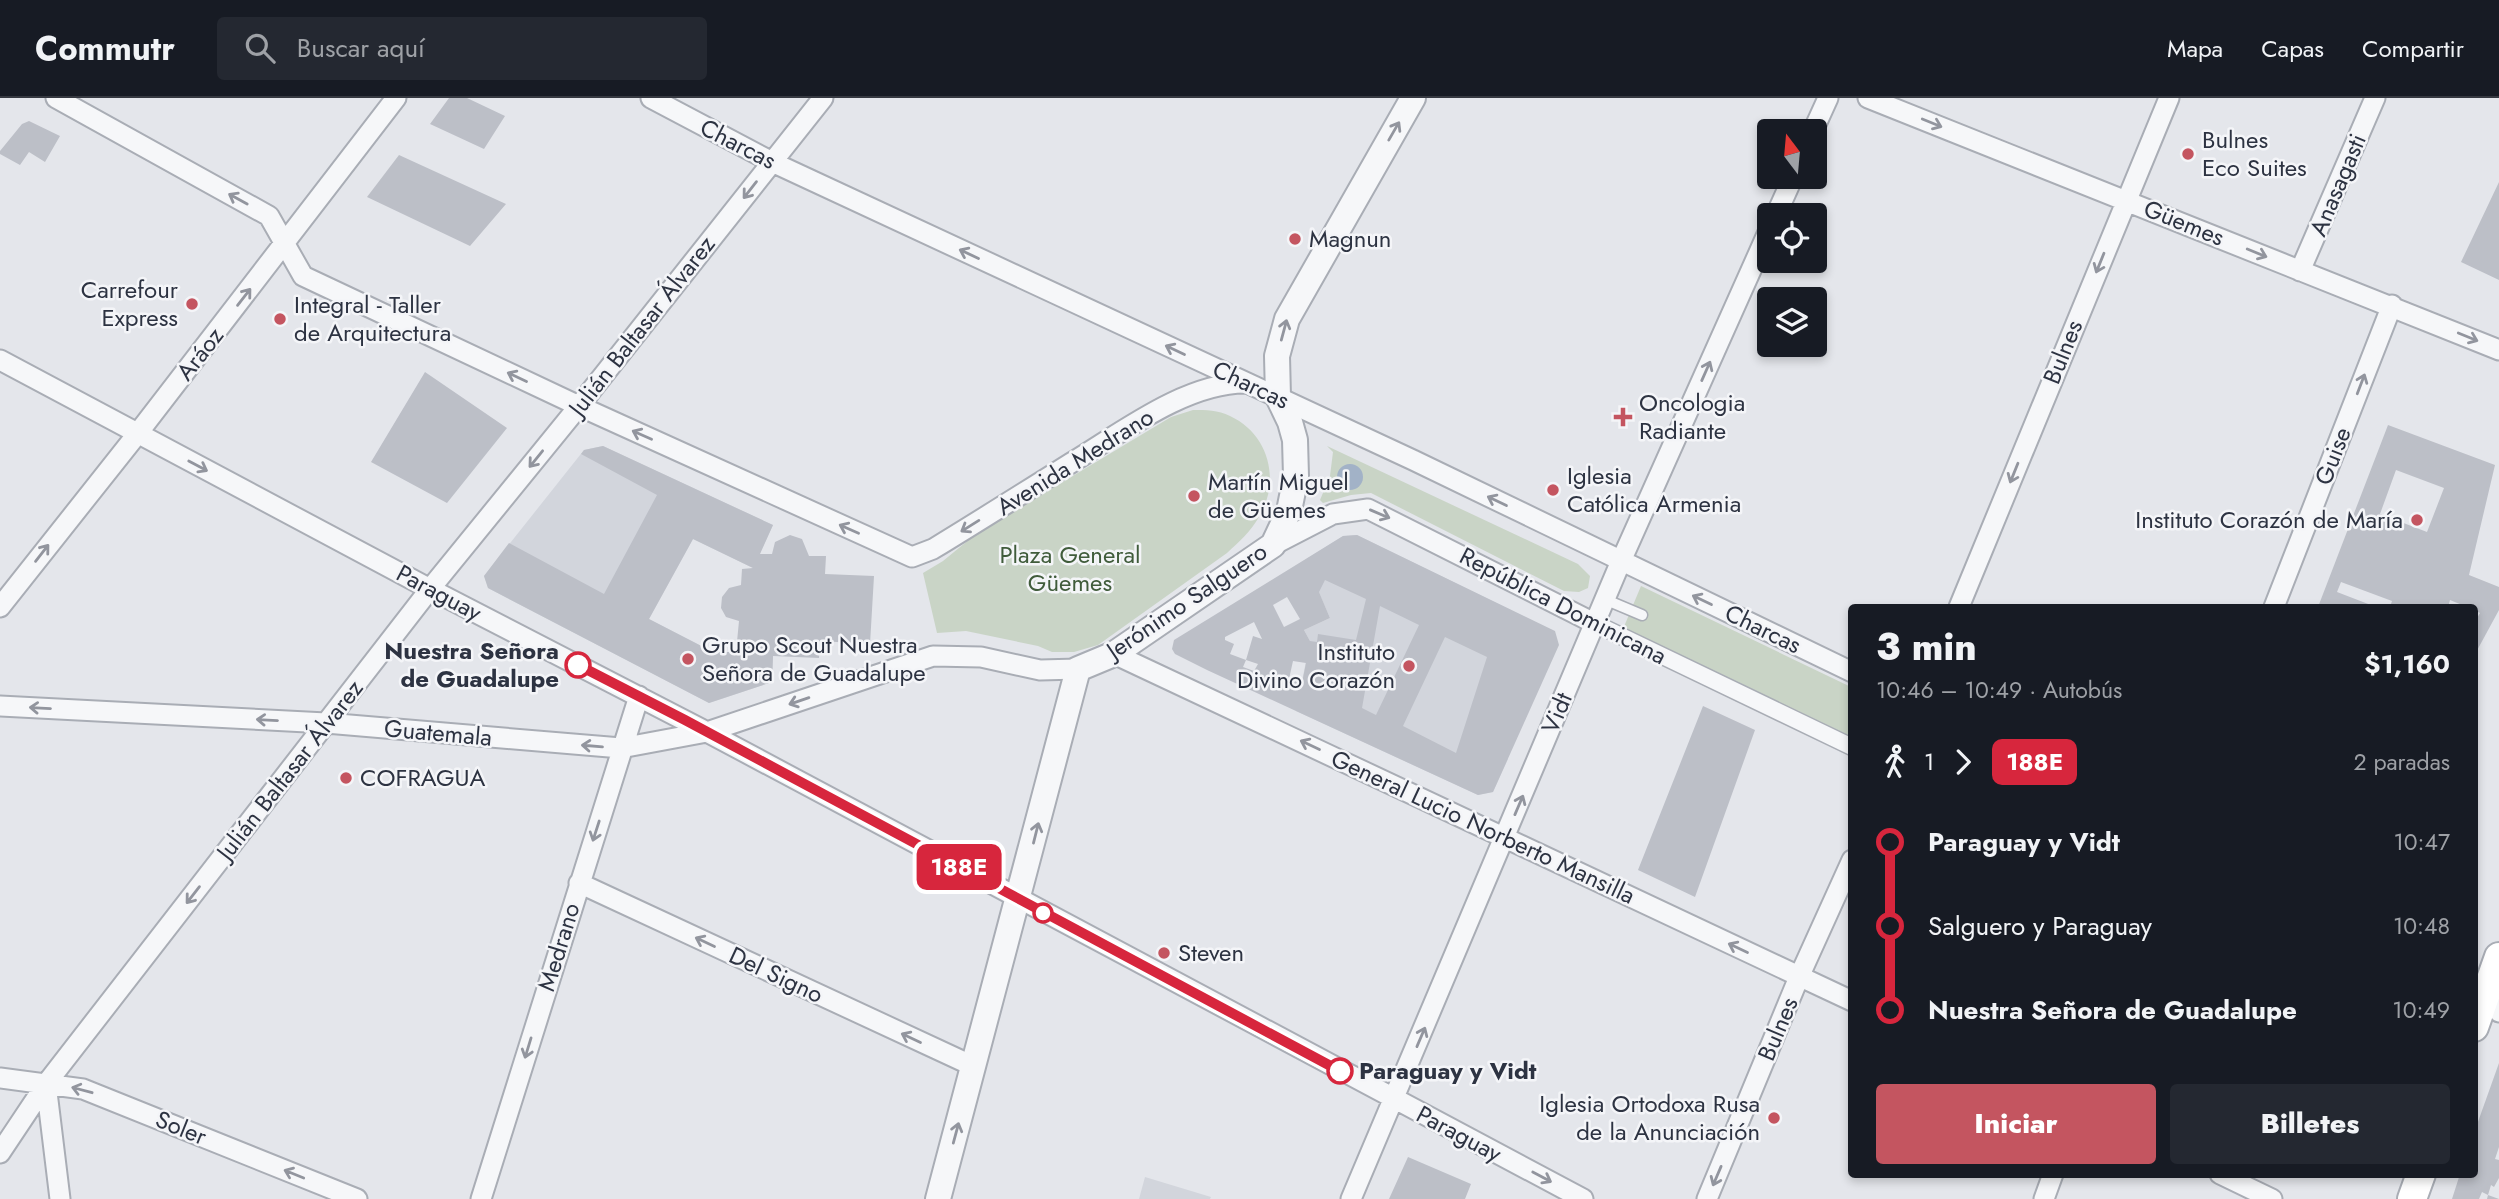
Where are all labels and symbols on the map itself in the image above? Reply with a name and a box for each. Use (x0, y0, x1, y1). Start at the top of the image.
street label: Charcas (694, 110, 782, 178)
one-way arrow (1920, 118, 1942, 131)
north arrow (1757, 119, 1827, 189)
one-way arrow (1387, 122, 1401, 142)
place label: Bulnes Eco Suites (2202, 122, 2307, 185)
street label: Anasagasti (2300, 128, 2375, 241)
marker: Bulnes Eco Suites (2180, 146, 2196, 162)
one-way arrow (743, 180, 758, 198)
street label: Güemes (2139, 191, 2230, 255)
one-way arrow (228, 192, 249, 205)
place label: Magnun (1309, 221, 1391, 256)
street label: Julián Baltasar Álvarez (558, 228, 723, 426)
marker: Magnun (1287, 231, 1303, 247)
one-way arrow (959, 247, 980, 260)
one-way arrow (2245, 248, 2267, 261)
one-way arrow (2093, 251, 2106, 273)
place label: Carrefour Express (81, 272, 179, 335)
place label: Integral - Taller de Arquitectura (294, 287, 451, 350)
one-way arrow (236, 289, 251, 307)
marker: Carrefour Express (184, 296, 200, 312)
marker: Integral - Taller de Arquitectura (272, 311, 288, 327)
street label: Bulnes (2034, 315, 2091, 389)
street label: Aráoz (167, 319, 232, 388)
one-way arrow (1279, 319, 1292, 341)
one-way arrow (2457, 331, 2479, 344)
one-way arrow (1165, 343, 1186, 356)
street label: Charcas (1207, 352, 1295, 418)
one-way arrow (1700, 361, 1713, 382)
one-way arrow (507, 370, 528, 383)
one-way arrow (2356, 373, 2368, 395)
place label: Oncologia Radiante (1639, 385, 1745, 448)
street label: Avenida Medrano (989, 399, 1160, 524)
marker: Oncologia Radiante (1613, 407, 1633, 427)
street label: Guise (2306, 422, 2360, 490)
one-way arrow (632, 428, 653, 441)
one-way arrow (528, 449, 544, 467)
place label: Iglesia Católica Armenia (1567, 458, 1741, 521)
one-way arrow (188, 459, 208, 473)
one-way arrow (2007, 462, 2020, 484)
place label: Martín Miguel de Güemes (1208, 464, 1349, 527)
marker: Iglesia Católica Armenia (1545, 482, 1561, 498)
marker: Martín Miguel de Güemes (1186, 488, 1202, 504)
one-way arrow (1487, 493, 1508, 507)
place label: Instituto Corazón de María (2135, 502, 2403, 537)
one-way arrow (1369, 508, 1391, 521)
marker: Instituto Corazón de María (2409, 512, 2425, 528)
one-way arrow (961, 519, 980, 534)
one-way arrow (839, 522, 861, 535)
street label: Jerónimo Salguero (1097, 534, 1274, 669)
park label: Plaza General Güemes (999, 537, 1141, 600)
street label: República Dominicana (1454, 538, 1673, 673)
one-way arrow (35, 545, 50, 563)
street label: Paraguay (390, 556, 488, 630)
one-way arrow (1692, 593, 1713, 606)
street label: Charcas (1719, 595, 1807, 662)
place label: Grupo Scout Nuestra Señora de Guadalupe (702, 627, 926, 690)
place label: Nuestra Señora de Guadalupe (384, 633, 559, 696)
place label: Instituto Divino Corazón (1237, 634, 1395, 697)
marker: Grupo Scout Nuestra Señora de Guadalupe (680, 651, 696, 667)
marker: Nuestra Señora de Guadalupe (565, 652, 591, 678)
marker: Instituto Divino Corazón (1401, 658, 1417, 674)
street label: Julián Baltasar Álvarez (206, 672, 371, 870)
street label: Vidt (1532, 687, 1581, 739)
one-way arrow (788, 696, 810, 709)
one-way arrow (29, 702, 52, 715)
street label: Guatemala (383, 710, 493, 755)
one-way arrow (256, 714, 279, 727)
one-way arrow (1300, 738, 1322, 751)
one-way arrow (581, 739, 604, 752)
street label: General Lucio Norberto Mansilla (1326, 741, 1641, 912)
place label: COFRAGUA (360, 760, 486, 795)
marker: COFRAGUA (338, 770, 354, 786)
one-way arrow (1513, 795, 1526, 816)
one-way arrow (588, 820, 601, 842)
one-way arrow (1030, 822, 1043, 845)
line badge: 188E (910, 844, 1008, 890)
one-way arrow (186, 885, 201, 904)
street label: Medrano (528, 898, 589, 995)
unlabelled marker (1033, 903, 1053, 923)
one-way arrow (695, 935, 716, 948)
place label: Steven (1178, 935, 1244, 970)
street label: Del Signo (723, 938, 829, 1012)
one-way arrow (1728, 941, 1749, 954)
marker: Steven (1156, 945, 1172, 961)
street label: Bulnes (1749, 992, 1807, 1066)
one-way arrow (1415, 1027, 1428, 1048)
one-way arrow (901, 1030, 922, 1044)
one-way arrow (520, 1037, 533, 1059)
place label: Paraguay y Vidt (1359, 1053, 1537, 1088)
marker: Paraguay y Vidt (1327, 1058, 1353, 1084)
one-way arrow (72, 1083, 94, 1096)
place label: Iglesia Ortodoxa Rusa de la Anunciación (1539, 1086, 1760, 1149)
street label: Paraguay (1410, 1097, 1508, 1171)
street label: Soler (150, 1102, 213, 1154)
marker: Iglesia Ortodoxa Rusa de la Anunciación (1766, 1110, 1782, 1126)
one-way arrow (950, 1122, 963, 1144)
one-way arrow (1710, 1165, 1723, 1186)
one-way arrow (284, 1166, 305, 1179)
one-way arrow (1531, 1170, 1551, 1184)

